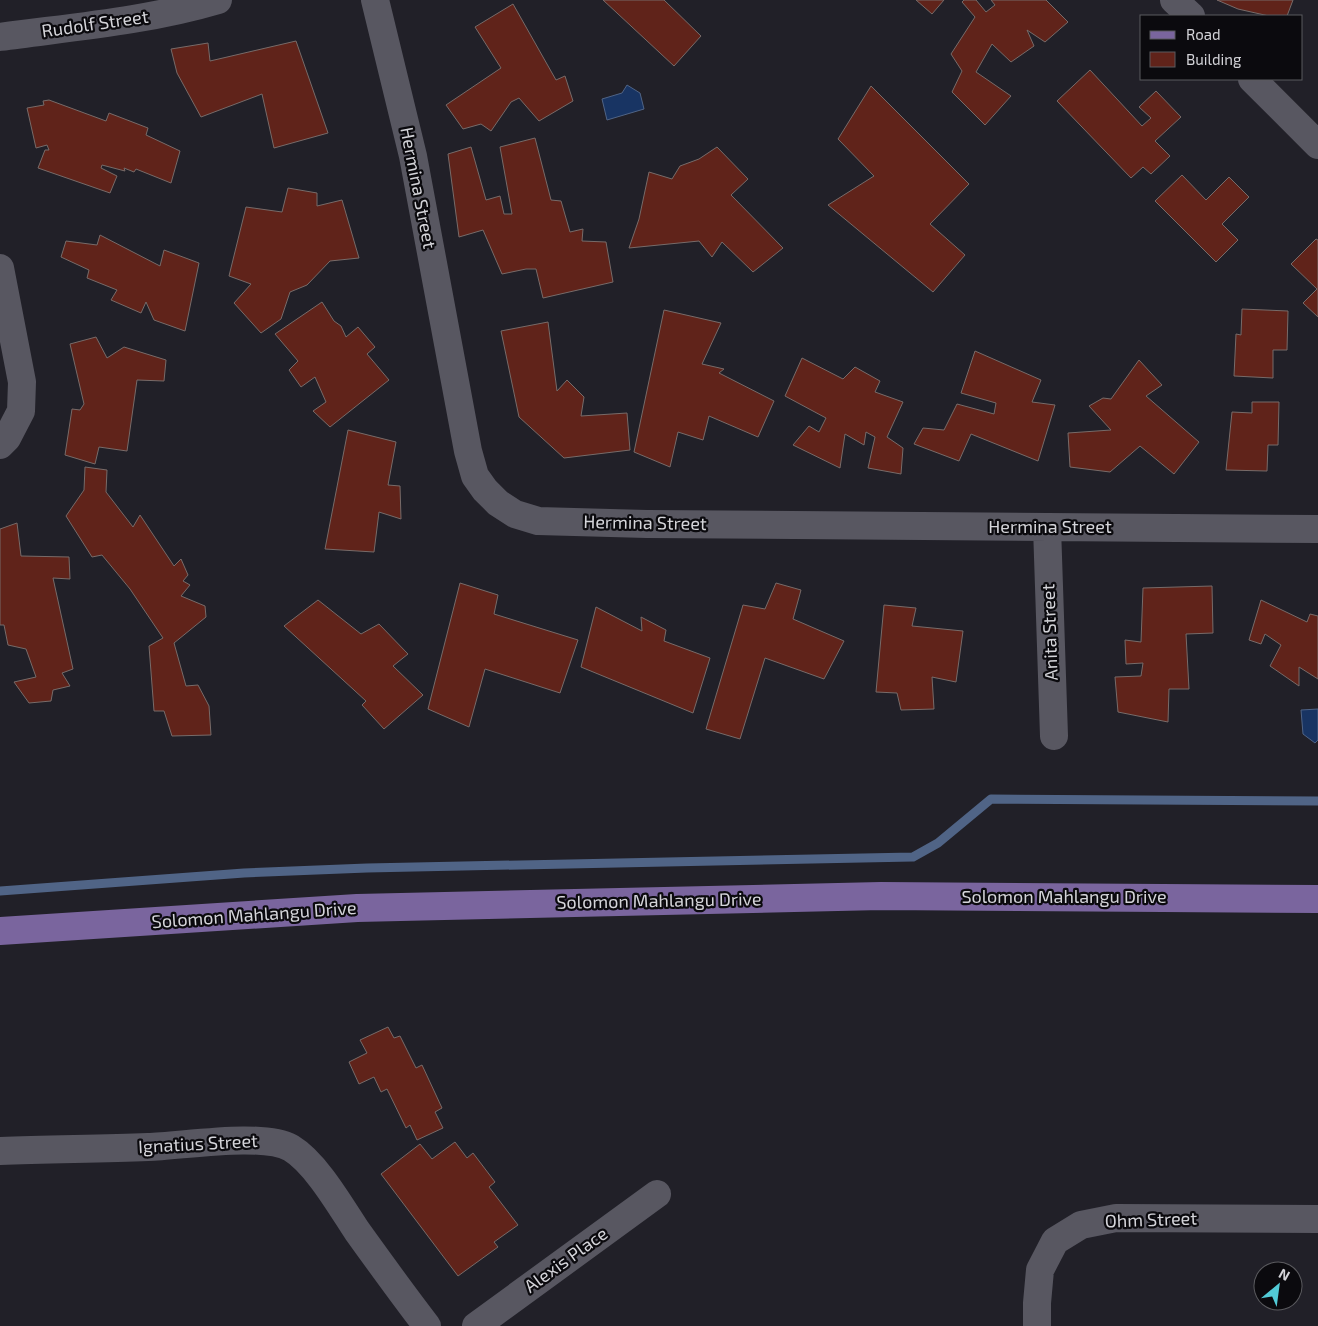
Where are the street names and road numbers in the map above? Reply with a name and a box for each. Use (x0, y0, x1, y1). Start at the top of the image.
street label: Rudolf Street (40, 5, 150, 41)
street label: Hermina Street (396, 125, 442, 251)
street label: Hermina Street (583, 510, 707, 534)
street label: Hermina Street (988, 515, 1112, 537)
street label: Anita Street (1036, 583, 1062, 681)
street label: Solomon Mahlangu Drive (961, 885, 1167, 907)
street label: Solomon Mahlangu Drive (556, 887, 762, 913)
street label: Solomon Mahlangu Drive (151, 896, 357, 932)
street label: Ignatius Street (138, 1129, 259, 1157)
street label: Ohm Street (1104, 1206, 1198, 1232)
street label: Alexis Place (520, 1222, 611, 1297)

